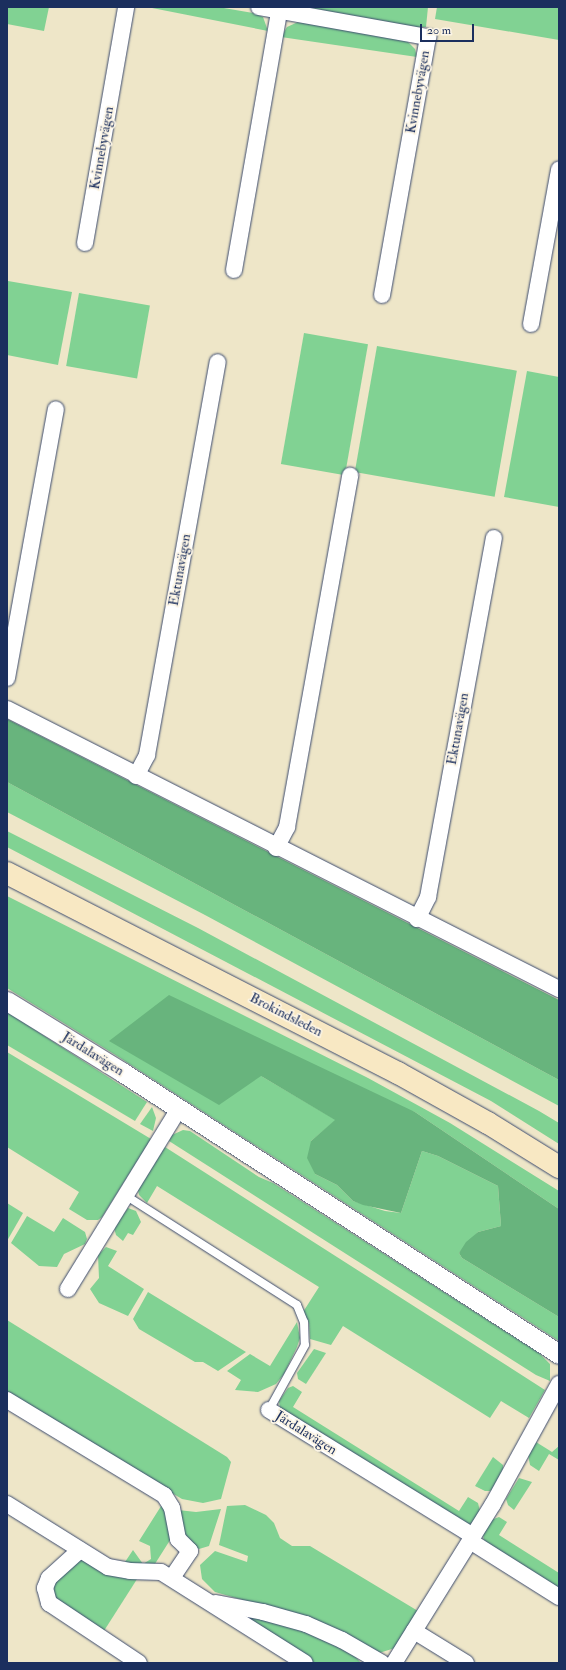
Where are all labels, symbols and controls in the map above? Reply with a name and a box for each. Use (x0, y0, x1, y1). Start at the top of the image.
scale bar (422, 16, 476, 42)
text: 20 m (427, 23, 451, 38)
street label: Kvinnebyvägen (402, 49, 434, 135)
street label: Kvinnebyvägen (86, 105, 118, 191)
street label: Ektunavägen (165, 533, 195, 607)
street label: Ektunavägen (443, 692, 473, 766)
street label: Brokindsleden (247, 989, 325, 1041)
street label: Järdalavägen (59, 1028, 127, 1080)
street label: Järdalavägen (272, 1407, 340, 1459)

